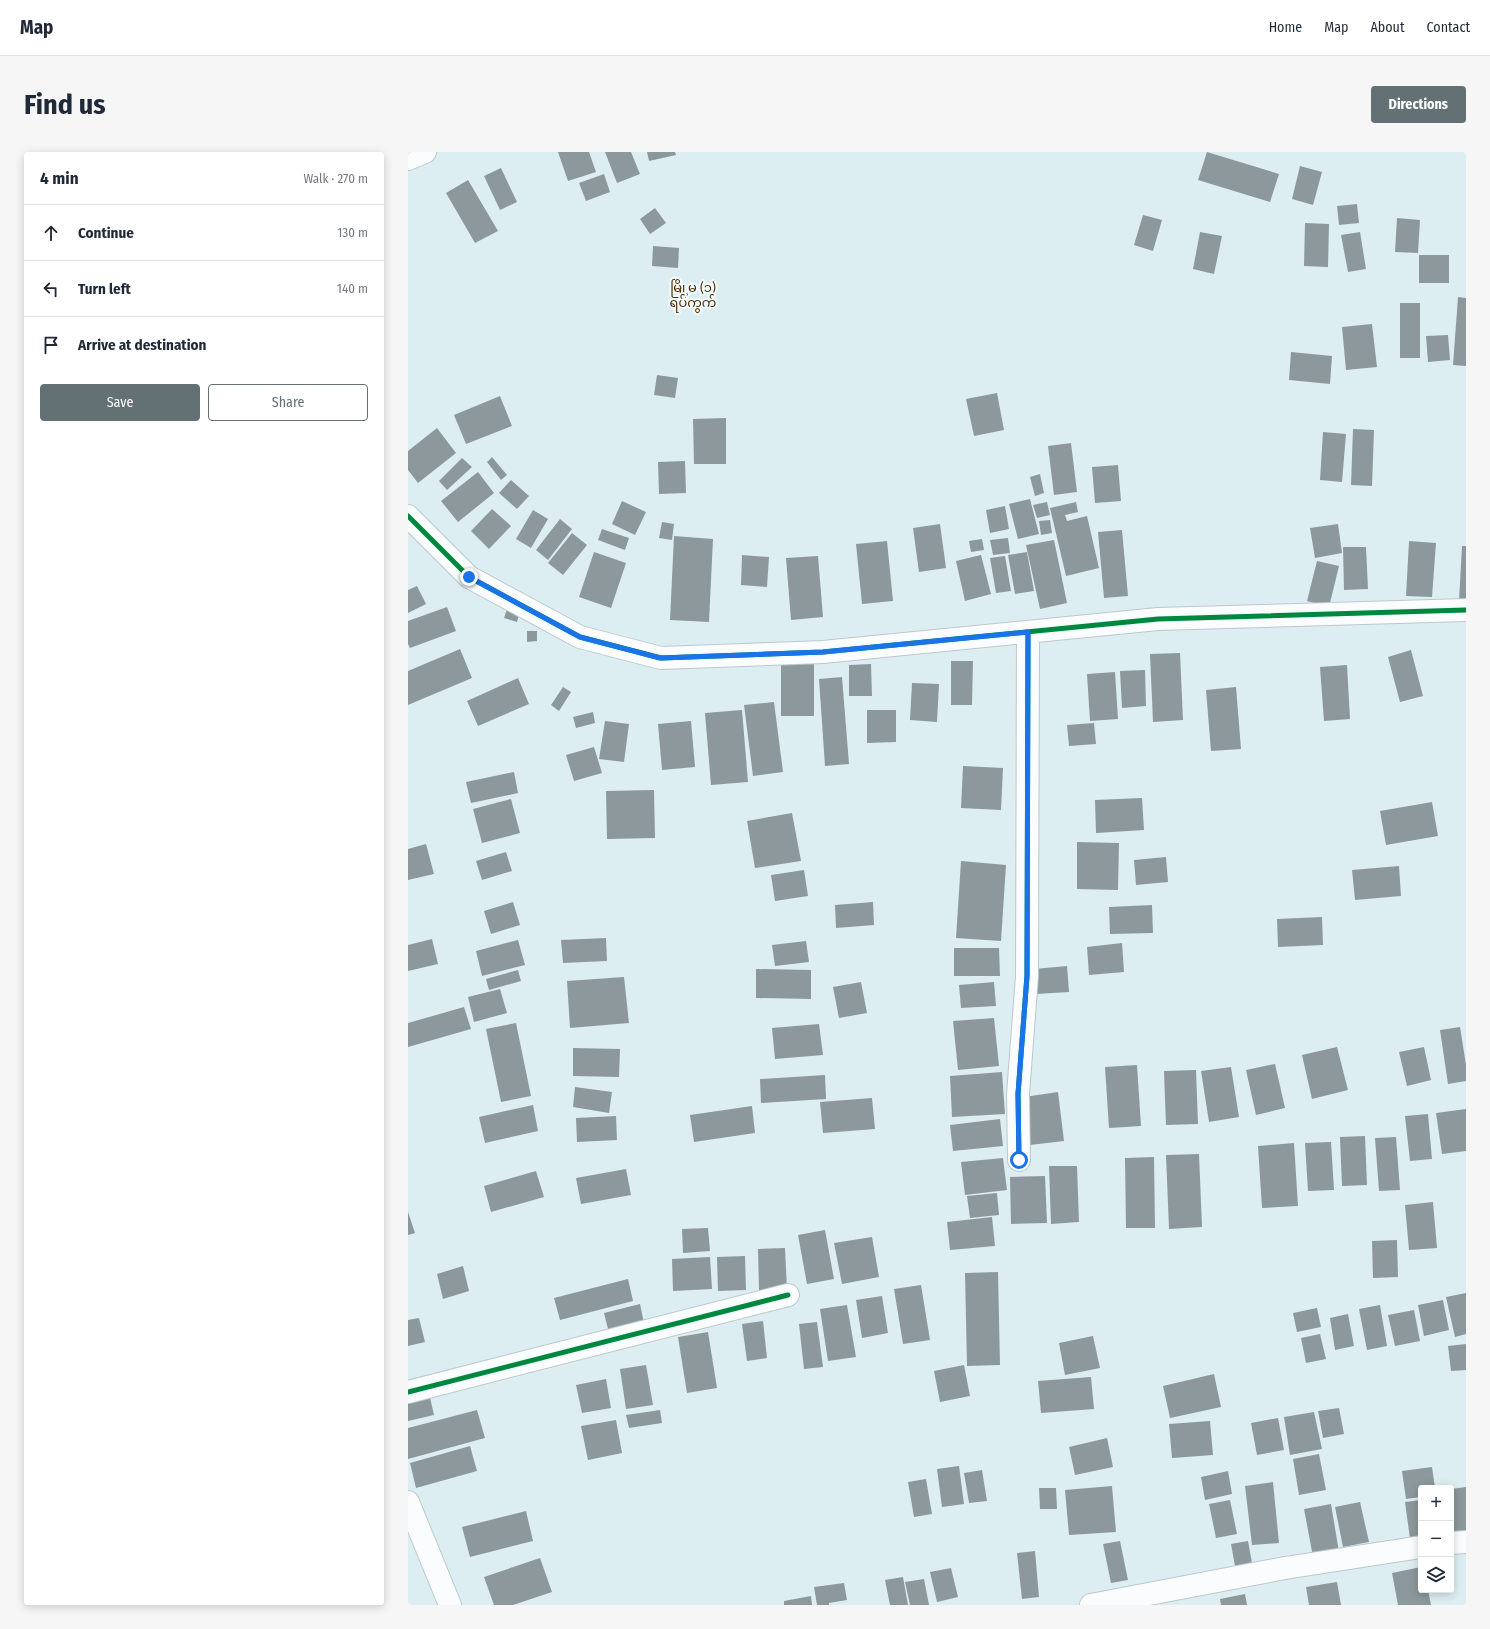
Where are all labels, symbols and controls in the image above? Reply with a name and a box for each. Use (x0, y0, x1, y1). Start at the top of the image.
text: Map (20, 16, 53, 39)
text: Home (1269, 19, 1302, 36)
text: Map (1324, 19, 1348, 36)
text: About (1370, 19, 1405, 36)
text: Contact (1427, 19, 1470, 36)
button: Directions (1371, 86, 1466, 123)
text: Find us (24, 88, 106, 121)
text: 4 min (40, 168, 79, 189)
text: Walk · 270 m (303, 171, 368, 186)
icon: ahead (40, 222, 62, 244)
text: Continue (78, 224, 134, 242)
text: 130 m (337, 225, 368, 240)
icon: left (40, 278, 62, 300)
district label: မြို့မ (၁) ရပ်ကွက် (670, 279, 716, 313)
text: Turn left (78, 280, 131, 298)
text: 140 m (337, 281, 368, 296)
icon: arrive (40, 334, 62, 356)
text: Arrive at destination (78, 336, 206, 354)
button: Save (40, 384, 200, 421)
button: Share (208, 384, 368, 421)
route end (460, 568, 478, 586)
route start (1010, 1151, 1028, 1169)
map controls (1418, 1485, 1454, 1593)
button: + (1418, 1485, 1454, 1521)
button: − (1418, 1521, 1454, 1557)
button: layers (1418, 1557, 1454, 1593)

